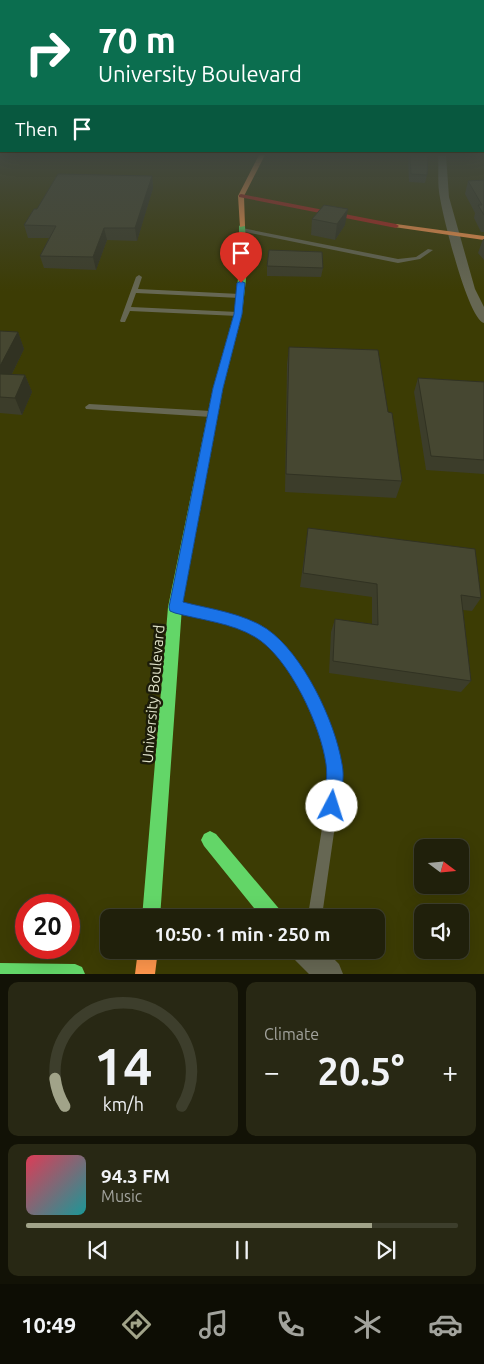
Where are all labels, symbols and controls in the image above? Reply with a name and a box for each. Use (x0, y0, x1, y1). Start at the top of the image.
icon: right (15, 20, 80, 85)
text: 70 m (98, 20, 176, 60)
text: University Boulevard (98, 61, 302, 86)
icon: arrive (68, 115, 96, 143)
text: Then (15, 118, 58, 140)
pin (220, 232, 262, 283)
icon: arrive (227, 239, 255, 267)
street label: University Boulevard (138, 624, 168, 764)
position arrow (305, 779, 357, 831)
north arrow (414, 839, 469, 894)
map controls (414, 839, 469, 959)
speed limit sign: 20 (15, 894, 80, 959)
button: sound (414, 904, 469, 959)
text: 10:50 · 1 min · 250 m (155, 923, 330, 945)
text: Climate (264, 1025, 319, 1043)
text: 14 (94, 1037, 152, 1095)
text: 20.5° (317, 1050, 405, 1092)
text: − (264, 1056, 280, 1087)
text: + (442, 1056, 458, 1087)
text: km/h (102, 1094, 144, 1114)
text: 94.3 FM (101, 1165, 170, 1187)
text: Music (101, 1187, 142, 1205)
icon: previous (84, 1236, 112, 1264)
icon: pause (228, 1236, 256, 1264)
icon: next (372, 1236, 400, 1264)
icon: directions (119, 1307, 154, 1342)
icon: music (196, 1307, 231, 1342)
icon: phone (273, 1307, 308, 1342)
icon: climate (350, 1307, 385, 1342)
icon: car (428, 1307, 463, 1342)
text: 10:49 (21, 1312, 76, 1337)

